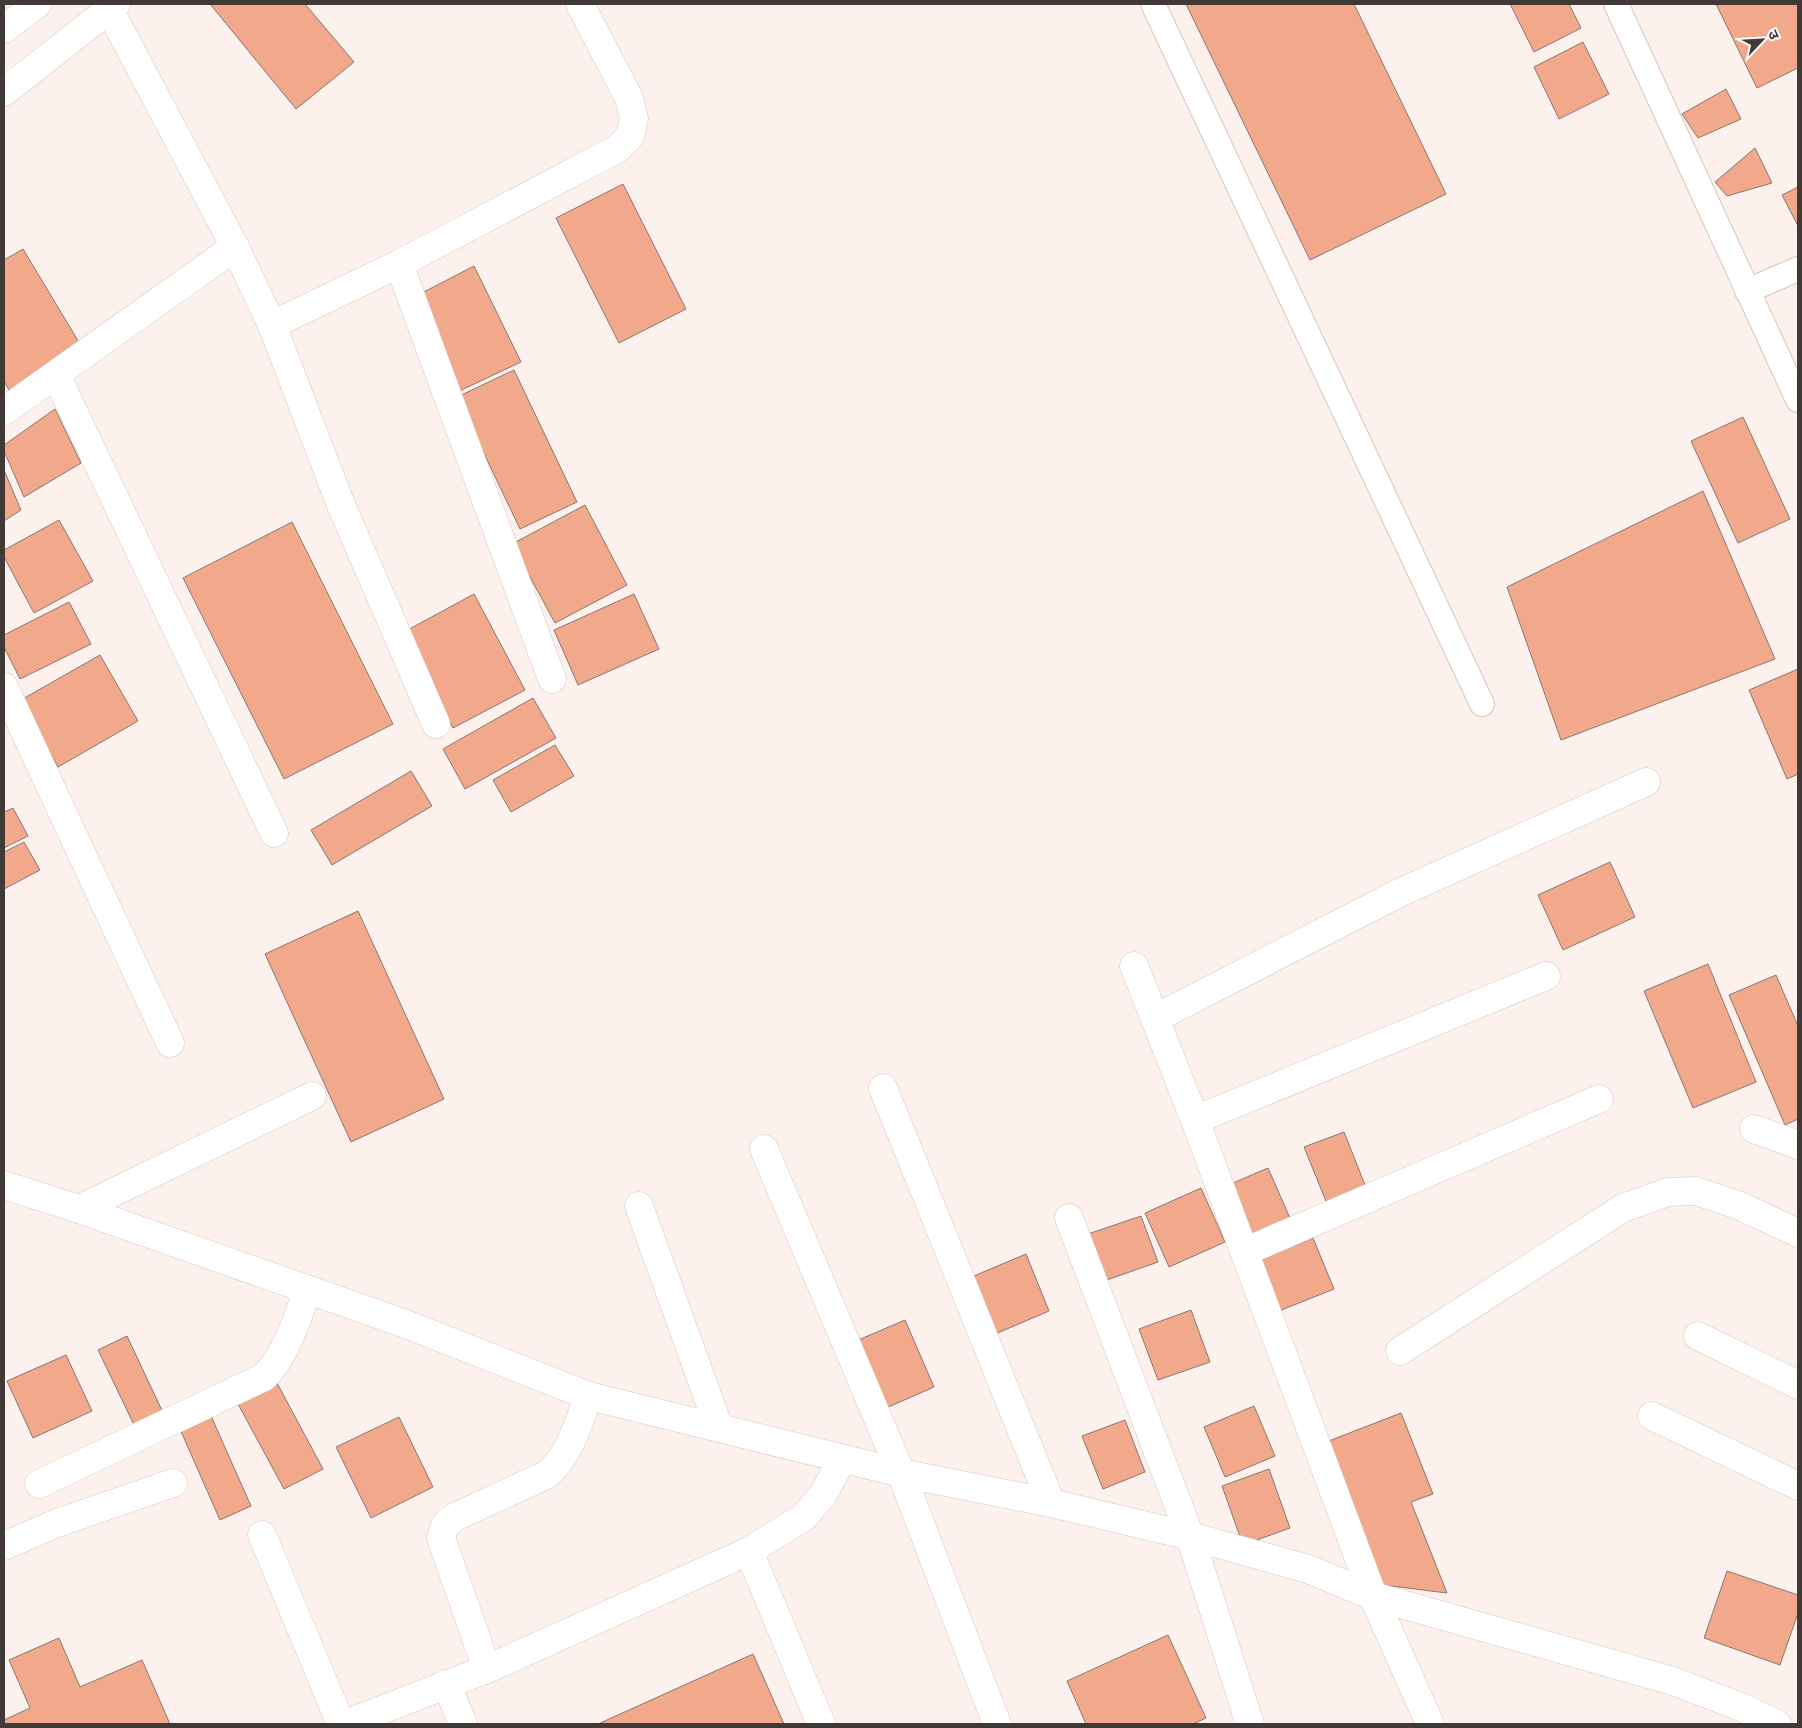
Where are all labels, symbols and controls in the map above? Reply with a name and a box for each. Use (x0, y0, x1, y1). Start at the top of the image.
north arrow (1737, 15, 1787, 65)
text: उ (1764, 27, 1785, 43)

